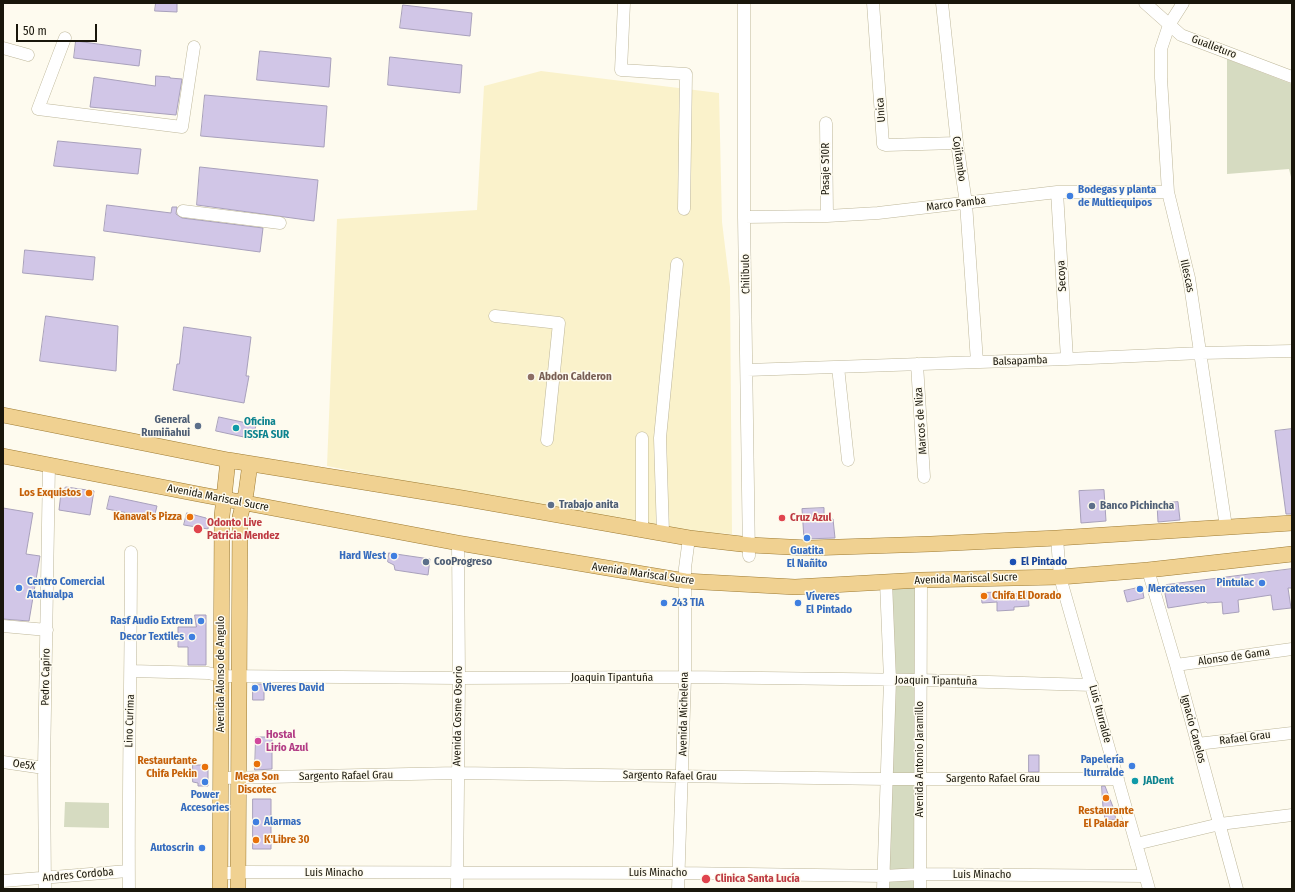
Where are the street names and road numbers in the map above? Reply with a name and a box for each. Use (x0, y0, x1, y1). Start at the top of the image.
street label: Gualleturo (1190, 32, 1238, 62)
street label: Unica (874, 97, 888, 123)
street label: Cojitambo (949, 135, 969, 183)
street label: Pasaje S10R (819, 143, 833, 195)
street label: Marco Pamba (926, 194, 986, 214)
street label: Chilibulo (739, 254, 753, 294)
street label: Illescas (1177, 258, 1197, 294)
street label: Secoya (1055, 260, 1069, 292)
street label: Balsapamba (992, 353, 1048, 369)
street label: Marcos de Niza (912, 387, 930, 455)
street label: Avenida Mariscal Sucre (166, 482, 270, 514)
street label: Avenida Mariscal Sucre (591, 560, 695, 588)
street label: Avenida Mariscal Sucre (914, 571, 1018, 587)
street label: Avenida Alonso de Angulo (214, 616, 228, 732)
street label: Alonso de Gama (1197, 645, 1271, 669)
street label: Pedro Capiro (39, 648, 53, 706)
street label: Avenida Cosme Osorio (451, 666, 465, 766)
street label: Joaquin Tipantuña (571, 671, 653, 685)
street label: Avenida Michelena (677, 672, 691, 756)
street label: Joaquin Tipantuña (895, 674, 977, 688)
street label: Luis Iturralde (1086, 684, 1114, 744)
street label: Ignacio Canelos (1177, 693, 1209, 765)
street label: Lino Curima (122, 694, 138, 748)
street label: Avenida Antonio Jaramillo (913, 701, 927, 817)
street label: Rafael Grau (1219, 728, 1271, 748)
street label: Oe5X (12, 757, 36, 773)
street label: Sargento Rafael Grau (299, 769, 393, 783)
street label: Sargento Rafael Grau (623, 769, 717, 783)
street label: Sargento Rafael Grau (946, 772, 1040, 786)
street label: Andres Cordoba (42, 865, 114, 885)
street label: Luis Minacho (305, 866, 363, 880)
street label: Luis Minacho (629, 866, 687, 880)
street label: Luis Minacho (953, 868, 1011, 882)

